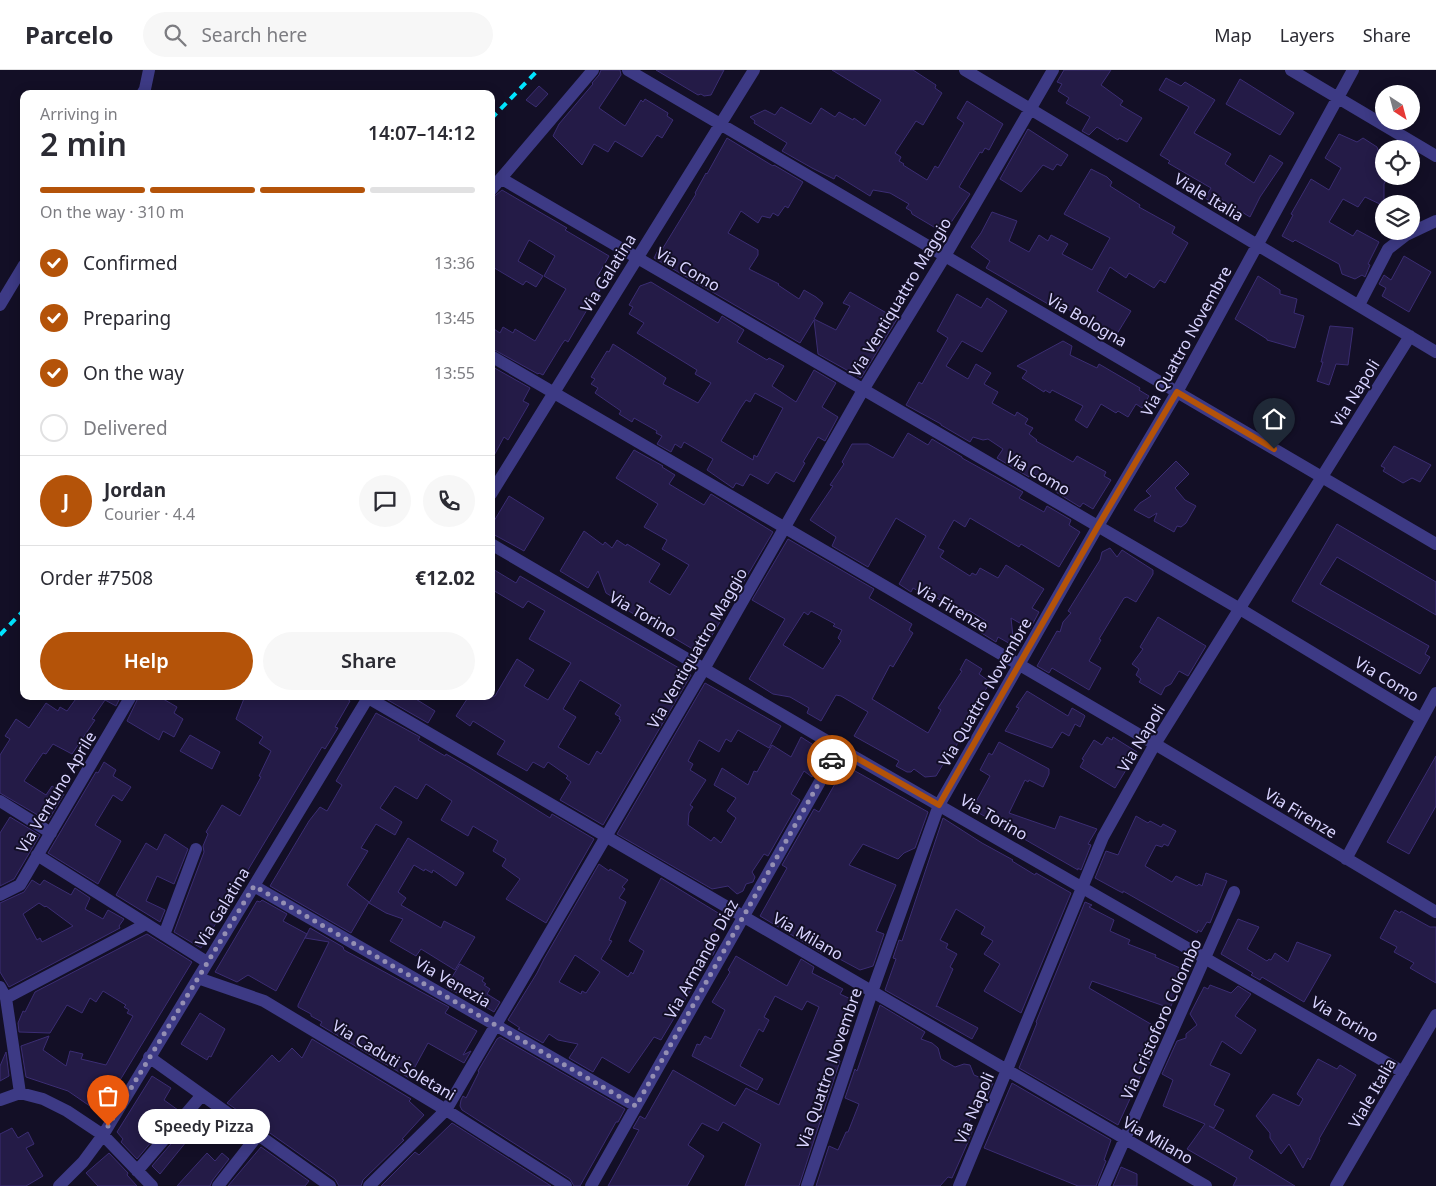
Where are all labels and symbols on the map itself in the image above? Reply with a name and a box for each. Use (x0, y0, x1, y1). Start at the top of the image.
north arrow (1375, 85, 1420, 130)
street label: Viale Italia (1170, 168, 1248, 226)
street label: Via Ventiquattro Maggio (844, 213, 956, 381)
street label: Via Galatina (575, 229, 641, 317)
street label: Via Como (652, 242, 724, 296)
street label: Via Quattro Novembre (1135, 262, 1237, 420)
street label: Via Bologna (1043, 288, 1131, 352)
street label: Via Napoli (1326, 355, 1384, 431)
pin (1253, 398, 1295, 449)
street label: Via Como (1002, 446, 1074, 500)
street label: Via Ventiquattro Maggio (642, 564, 752, 732)
street label: Via Firenze (911, 577, 993, 637)
street label: Via Torino (605, 586, 681, 642)
street label: Via Quattro Novembre (933, 613, 1037, 771)
street label: Via Como (1351, 651, 1423, 707)
street label: Via Napoli (1112, 700, 1170, 776)
street label: Via Ventuno Aprile (11, 727, 101, 857)
courier (807, 735, 857, 785)
street label: Via Firenze (1261, 783, 1341, 843)
street label: Via Torino (956, 789, 1032, 845)
street label: Via Galatina (190, 863, 254, 951)
street label: Via Armando Diaz (659, 895, 743, 1023)
street label: Via Milano (769, 907, 847, 965)
street label: Via Cristoforo Colombo (1116, 935, 1206, 1103)
street label: Via Venezia (411, 951, 495, 1013)
street label: Via Quattro Novembre (791, 985, 867, 1151)
street label: Via Torino (1307, 991, 1383, 1047)
street label: Via Caduti Soletani (328, 1014, 460, 1106)
street label: Viale Italia (1343, 1054, 1401, 1132)
street label: Via Napoli (949, 1069, 999, 1147)
pin (87, 1075, 129, 1126)
callout: Speedy Pizza (138, 1108, 270, 1144)
street label: Via Milano (1119, 1111, 1197, 1169)

